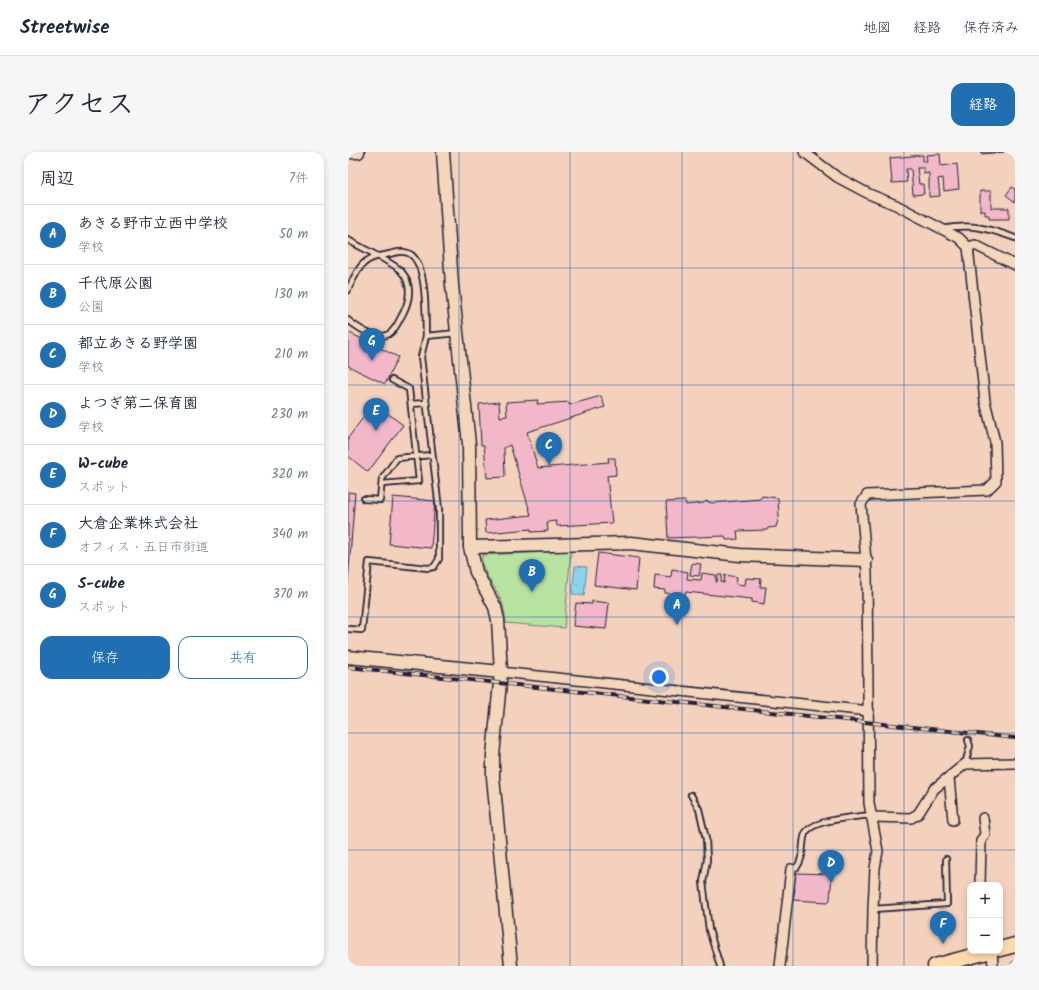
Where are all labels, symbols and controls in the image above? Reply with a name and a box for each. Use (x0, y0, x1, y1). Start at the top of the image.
text: Streetwise (20, 13, 110, 43)
text: 地図 (863, 17, 891, 39)
text: 経路 (913, 17, 941, 39)
text: 保存済み (963, 17, 1019, 39)
text: アクセス (24, 83, 134, 128)
button: 経路 (951, 83, 1015, 126)
text: 周辺 (40, 166, 74, 193)
text: 7件 (289, 168, 308, 189)
text: あきる野市立西中学校 (78, 212, 228, 236)
text: A (49, 224, 57, 245)
text: 50 m (279, 224, 308, 245)
text: 学校 (78, 237, 104, 258)
text: 千代原公園 (78, 272, 153, 296)
text: B (49, 284, 57, 305)
text: 130 m (274, 284, 308, 305)
text: 公園 (78, 297, 104, 318)
pin: G (359, 328, 385, 361)
text: 都立あきる野学園 (78, 332, 198, 356)
text: C (49, 344, 57, 365)
text: 210 m (274, 344, 308, 365)
text: 学校 (78, 357, 104, 378)
text: よつぎ第二保育園 (78, 392, 198, 416)
pin: E (363, 398, 389, 431)
text: D (49, 404, 57, 425)
text: 230 m (271, 404, 308, 425)
text: 学校 (78, 417, 104, 438)
pin: C (536, 432, 562, 465)
text: W-cube (78, 452, 128, 476)
text: E (49, 464, 57, 485)
text: 320 m (271, 464, 308, 485)
text: スポット (78, 477, 130, 498)
text: 大倉企業株式会社 (78, 512, 198, 536)
text: F (49, 524, 57, 545)
text: 340 m (271, 524, 308, 545)
text: オフィス · 五日市街道 (78, 537, 209, 558)
pin: B (519, 559, 545, 592)
text: S-cube (78, 572, 125, 596)
text: G (49, 584, 57, 605)
text: 370 m (273, 584, 308, 605)
pin: A (664, 592, 690, 625)
text: スポット (78, 597, 130, 618)
button: 保存 (40, 636, 170, 679)
button: 共有 (178, 636, 308, 679)
your location (649, 667, 669, 687)
pin: D (818, 850, 844, 883)
map controls (967, 882, 1003, 954)
button: + (967, 882, 1003, 918)
pin: F (930, 911, 956, 944)
button: − (967, 918, 1003, 954)

